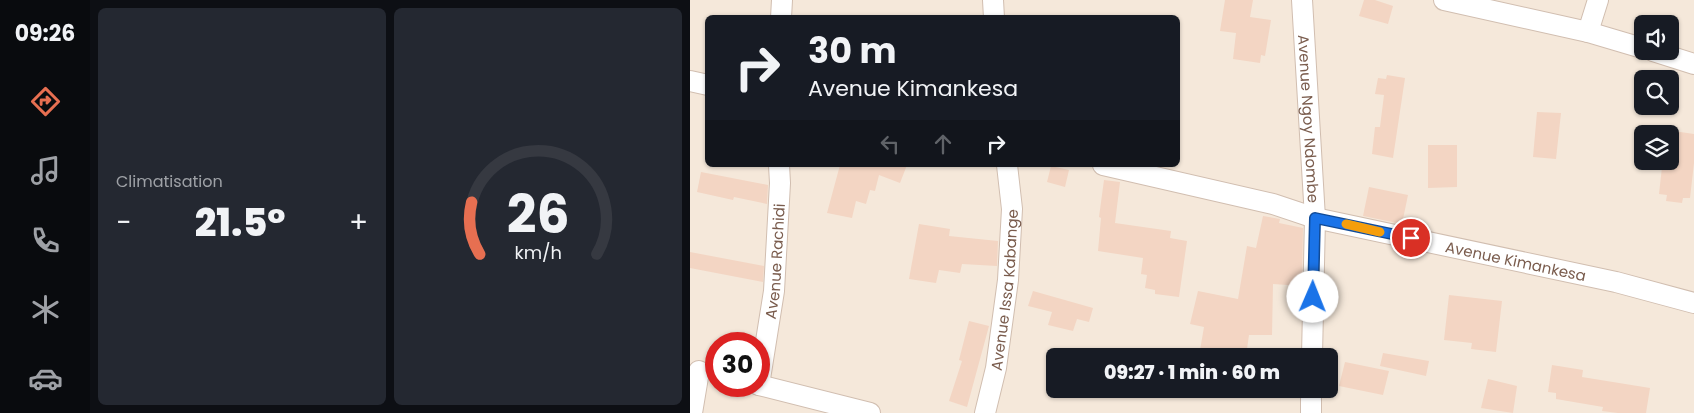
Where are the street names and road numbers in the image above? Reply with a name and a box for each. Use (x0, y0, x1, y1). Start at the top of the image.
street label: Avenue Ngoy Ndombe (1294, 34, 1325, 203)
street label: Avenue Rachidi (759, 203, 789, 320)
street label: Avenue Issa Kabange (985, 208, 1022, 372)
street label: Avenue Kimankesa (1444, 236, 1588, 286)

